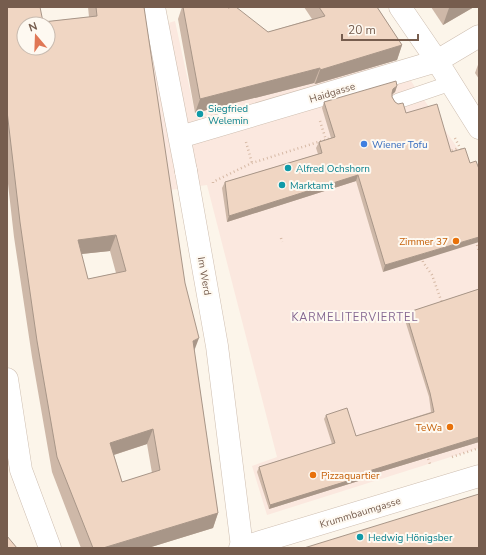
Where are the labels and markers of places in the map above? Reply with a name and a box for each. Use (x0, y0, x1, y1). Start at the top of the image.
place label: Siegfried Welemin (208, 102, 249, 128)
marker: Siegfried Welemin (195, 109, 205, 119)
place label: Wiener Tofu (372, 138, 428, 152)
marker: Wiener Tofu (359, 139, 369, 149)
place label: Alfred Ochshorn (296, 162, 370, 176)
marker: Alfred Ochshorn (283, 163, 293, 173)
place label: Marktamt (290, 179, 334, 193)
marker: Marktamt (277, 180, 287, 190)
place label: Zimmer 37 (399, 235, 448, 249)
marker: Zimmer 37 (451, 236, 461, 246)
place label: TeWa (416, 421, 442, 435)
marker: TeWa (445, 422, 455, 432)
place label: Pizzaquartier (321, 469, 380, 483)
marker: Pizzaquartier (308, 470, 318, 480)
place label: Hedwig Hönigsber (368, 531, 453, 545)
marker: Hedwig Hönigsber (355, 532, 365, 542)

